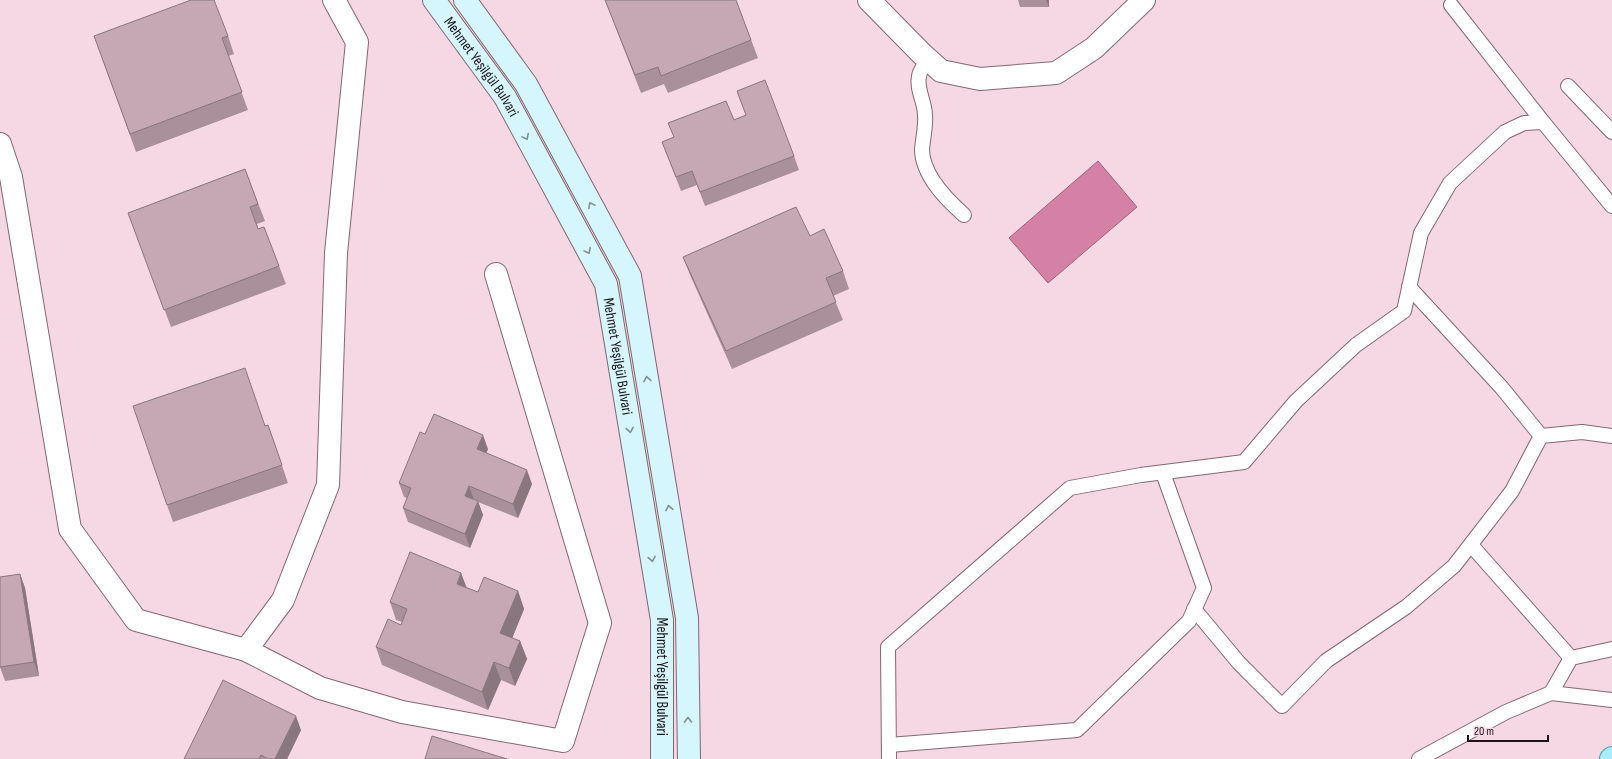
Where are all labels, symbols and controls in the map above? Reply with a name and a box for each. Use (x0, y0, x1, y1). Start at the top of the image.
street label: Mehmet Yeşilgül Bulvari (439, 13, 523, 120)
one-way arrow (521, 132, 529, 140)
one-way arrow (589, 201, 596, 209)
one-way arrow (583, 247, 590, 254)
street label: Mehmet Yeşilgül Bulvari (598, 296, 637, 416)
one-way arrow (643, 376, 652, 382)
one-way arrow (625, 427, 634, 434)
one-way arrow (665, 504, 674, 511)
one-way arrow (647, 556, 655, 562)
street label: Mehmet Yeşilgül Bulvari (652, 618, 671, 736)
one-way arrow (684, 717, 692, 723)
scale bar (1468, 717, 1548, 743)
text: 20 m (1474, 724, 1494, 739)

